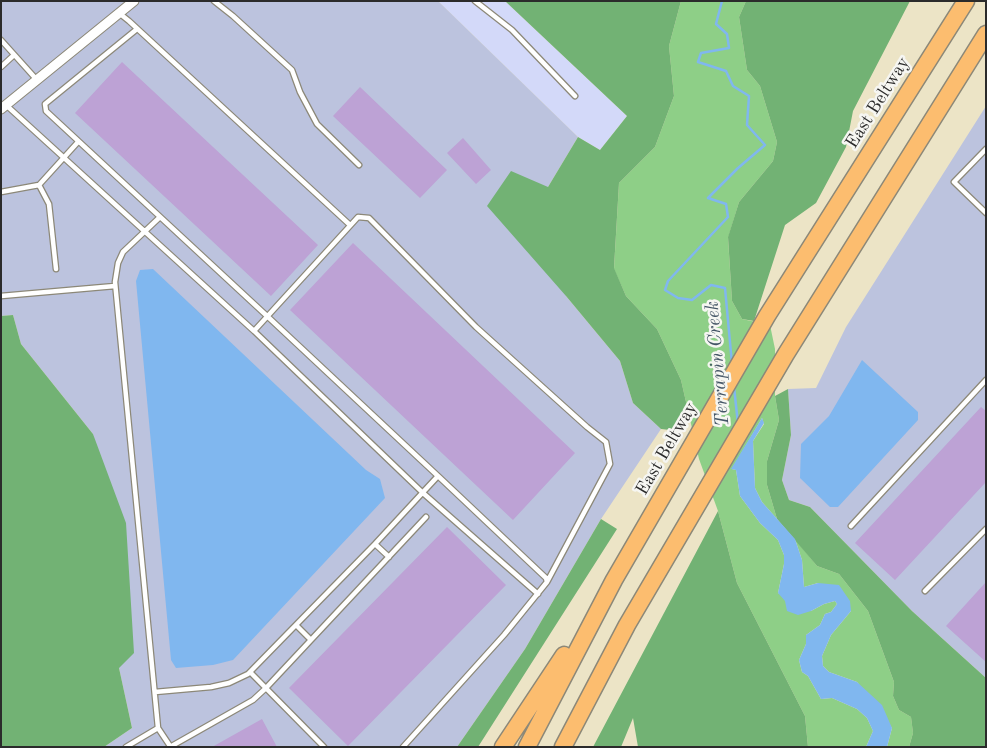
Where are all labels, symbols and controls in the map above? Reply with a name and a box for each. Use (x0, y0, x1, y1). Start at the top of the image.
street label: East Beltway (841, 53, 915, 153)
water label: Terrapin Creek (701, 300, 735, 428)
street label: East Beltway (632, 399, 702, 499)

